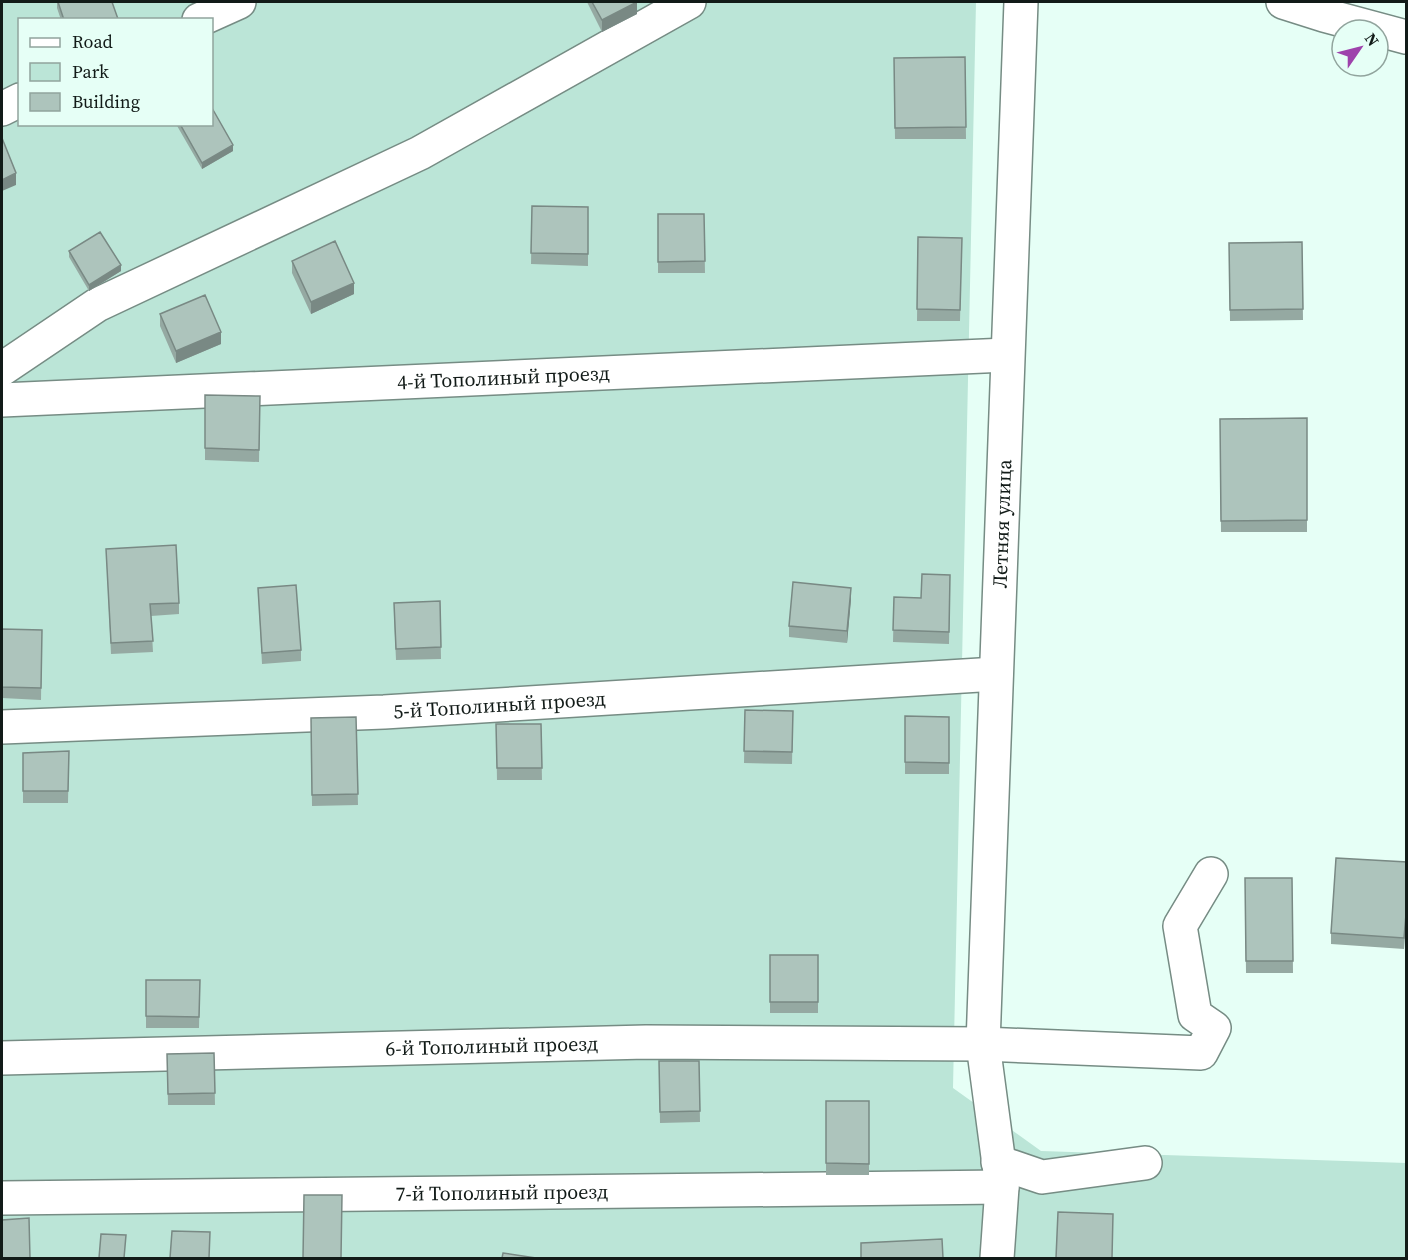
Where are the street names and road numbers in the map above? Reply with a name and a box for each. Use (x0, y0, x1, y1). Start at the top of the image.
street label: 4-й Тополиный проезд (397, 359, 610, 396)
street label: Летняя улица (986, 458, 1018, 589)
street label: 5-й Тополиный проезд (392, 684, 607, 725)
street label: 6-й Тополиный проезд (385, 1029, 599, 1062)
street label: 7-й Тополиный проезд (395, 1177, 609, 1208)

